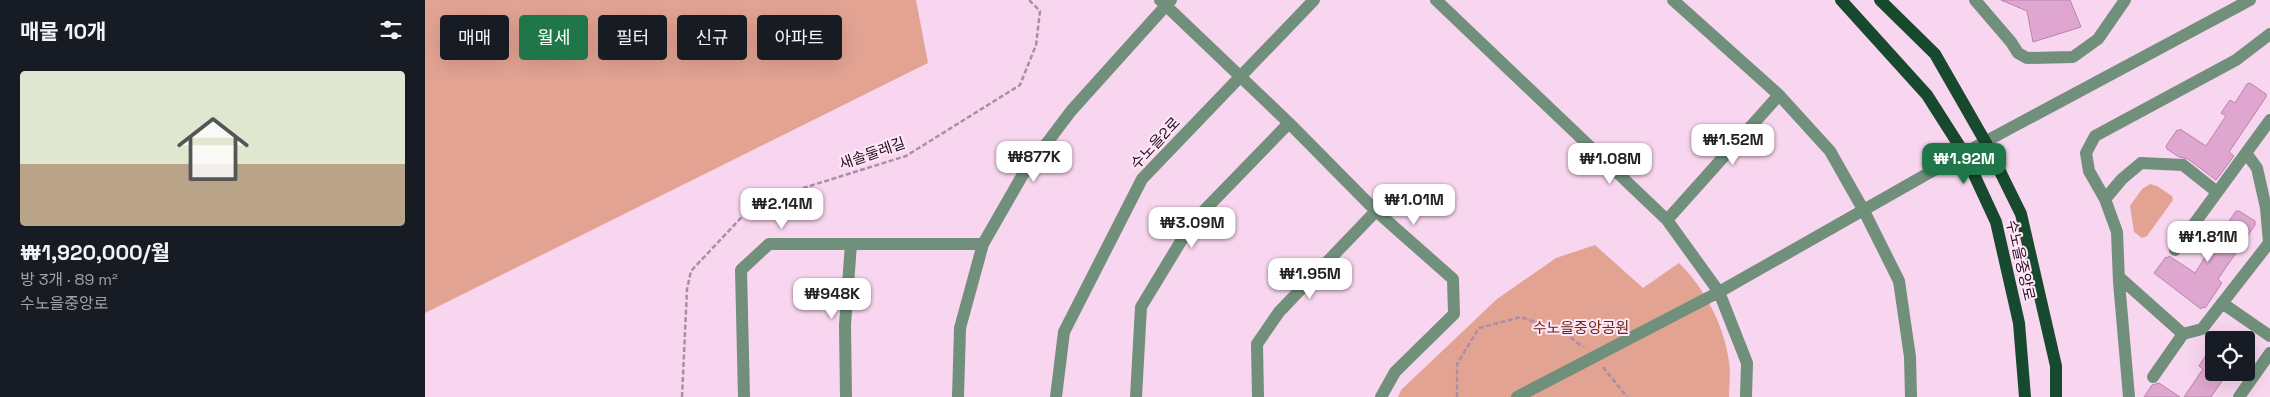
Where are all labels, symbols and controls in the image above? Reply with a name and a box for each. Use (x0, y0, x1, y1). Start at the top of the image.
chip: 매매 (440, 15, 509, 60)
chip: 월세 (519, 15, 588, 60)
chip: 필터 (598, 15, 667, 60)
chip: 신규 (677, 15, 747, 60)
chip: 아파트 (757, 15, 842, 60)
icon: filters (377, 16, 405, 44)
text: 매물 10개 (20, 18, 106, 45)
icon: home (168, 104, 258, 194)
street label: 수노을2로 (1126, 113, 1184, 173)
pin: ₩1.52M (1692, 124, 1774, 166)
text: ₩1.52M (1702, 129, 1764, 150)
street label: 새솔둘레길 (836, 133, 908, 173)
pin: ₩877K (999, 140, 1069, 183)
pin: ₩1.08M (1569, 142, 1651, 185)
pin: ₩1.92M (1923, 142, 2005, 185)
text: ₩877K (1007, 146, 1061, 167)
text: ₩1.08M (1579, 148, 1641, 169)
text: ₩1.92M (1933, 148, 1995, 169)
pin: ₩1.01M (1373, 184, 1455, 226)
pin: ₩2.14M (741, 188, 823, 230)
text: ₩1.01M (1384, 189, 1444, 210)
text: ₩2.14M (751, 193, 813, 214)
pin: ₩3.09M (1151, 206, 1233, 249)
text: ₩3.09M (1160, 212, 1225, 233)
street label: 수노을중앙로 (2002, 218, 2040, 302)
pin: ₩1.81M (2167, 220, 2249, 263)
text: ₩1.81M (2178, 226, 2238, 247)
text: ₩1,920,000/월 (20, 239, 170, 266)
pin: ₩1.95M (1269, 258, 1351, 300)
text: ₩1.95M (1279, 263, 1341, 284)
text: 방 3개 · 89 m² (20, 269, 118, 290)
pin: ₩948K (797, 278, 867, 320)
text: ₩948K (804, 283, 860, 304)
text: 수노을중앙로 (20, 293, 108, 314)
park label: 수노을중앙공원 (1533, 318, 1629, 337)
map controls (2205, 331, 2255, 381)
button: locate (2205, 331, 2255, 381)

